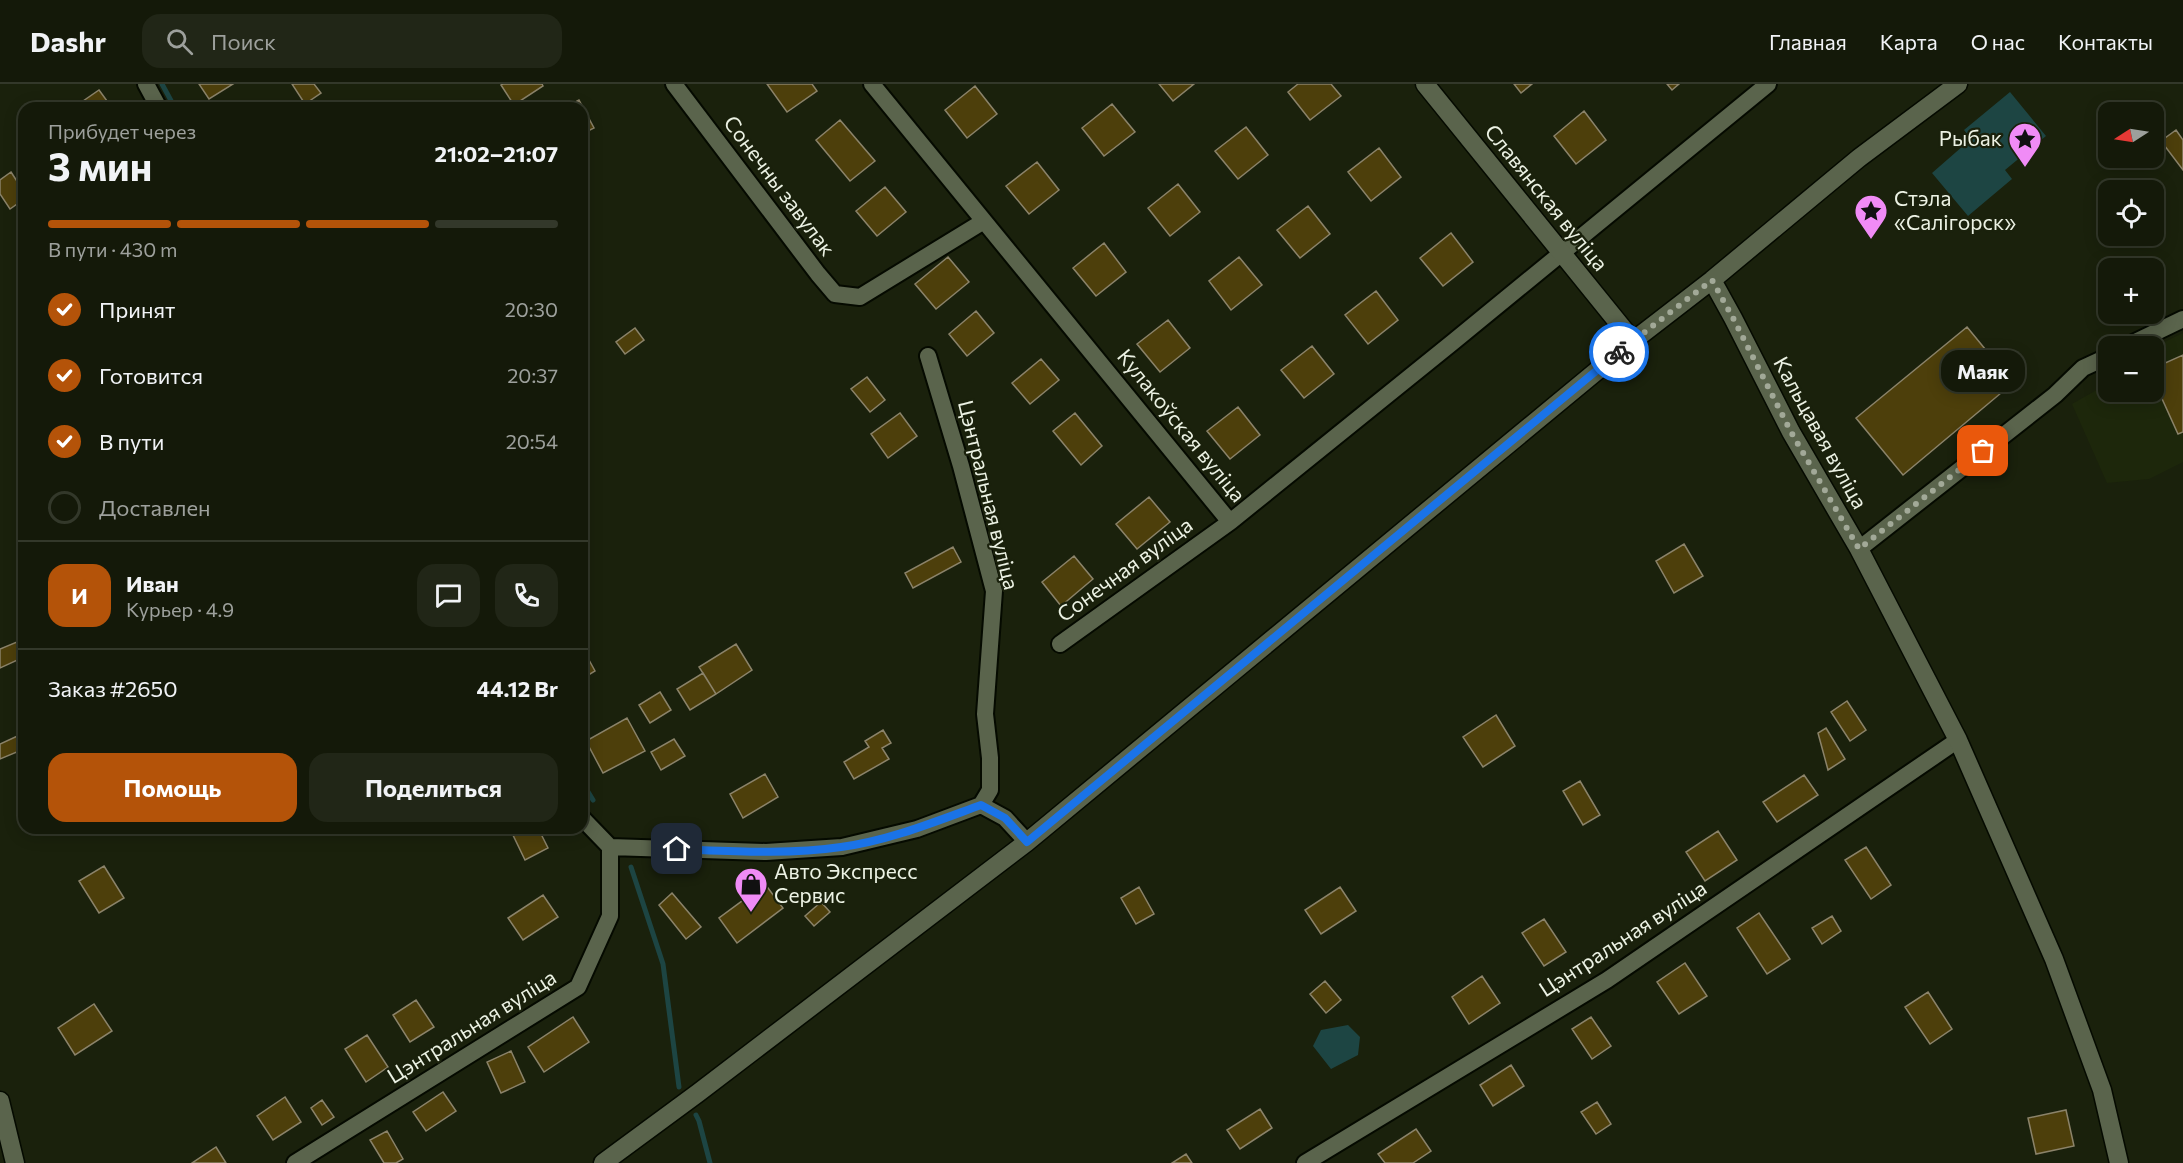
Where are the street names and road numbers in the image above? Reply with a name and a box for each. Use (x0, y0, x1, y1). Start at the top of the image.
street label: Сонечны завулак (719, 110, 841, 260)
street label: Славянская вуліца (1481, 119, 1614, 275)
street label: Кулакоўская вуліца (1113, 344, 1251, 507)
street label: Кальцавая вуліца (1769, 352, 1873, 513)
street label: Цэнтральная вуліца (954, 397, 1025, 592)
street label: Сонечная вуліца (1052, 511, 1197, 626)
street label: Цэнтральная вуліца (1534, 874, 1710, 1001)
street label: Цэнтральная вуліца (382, 964, 560, 1088)

